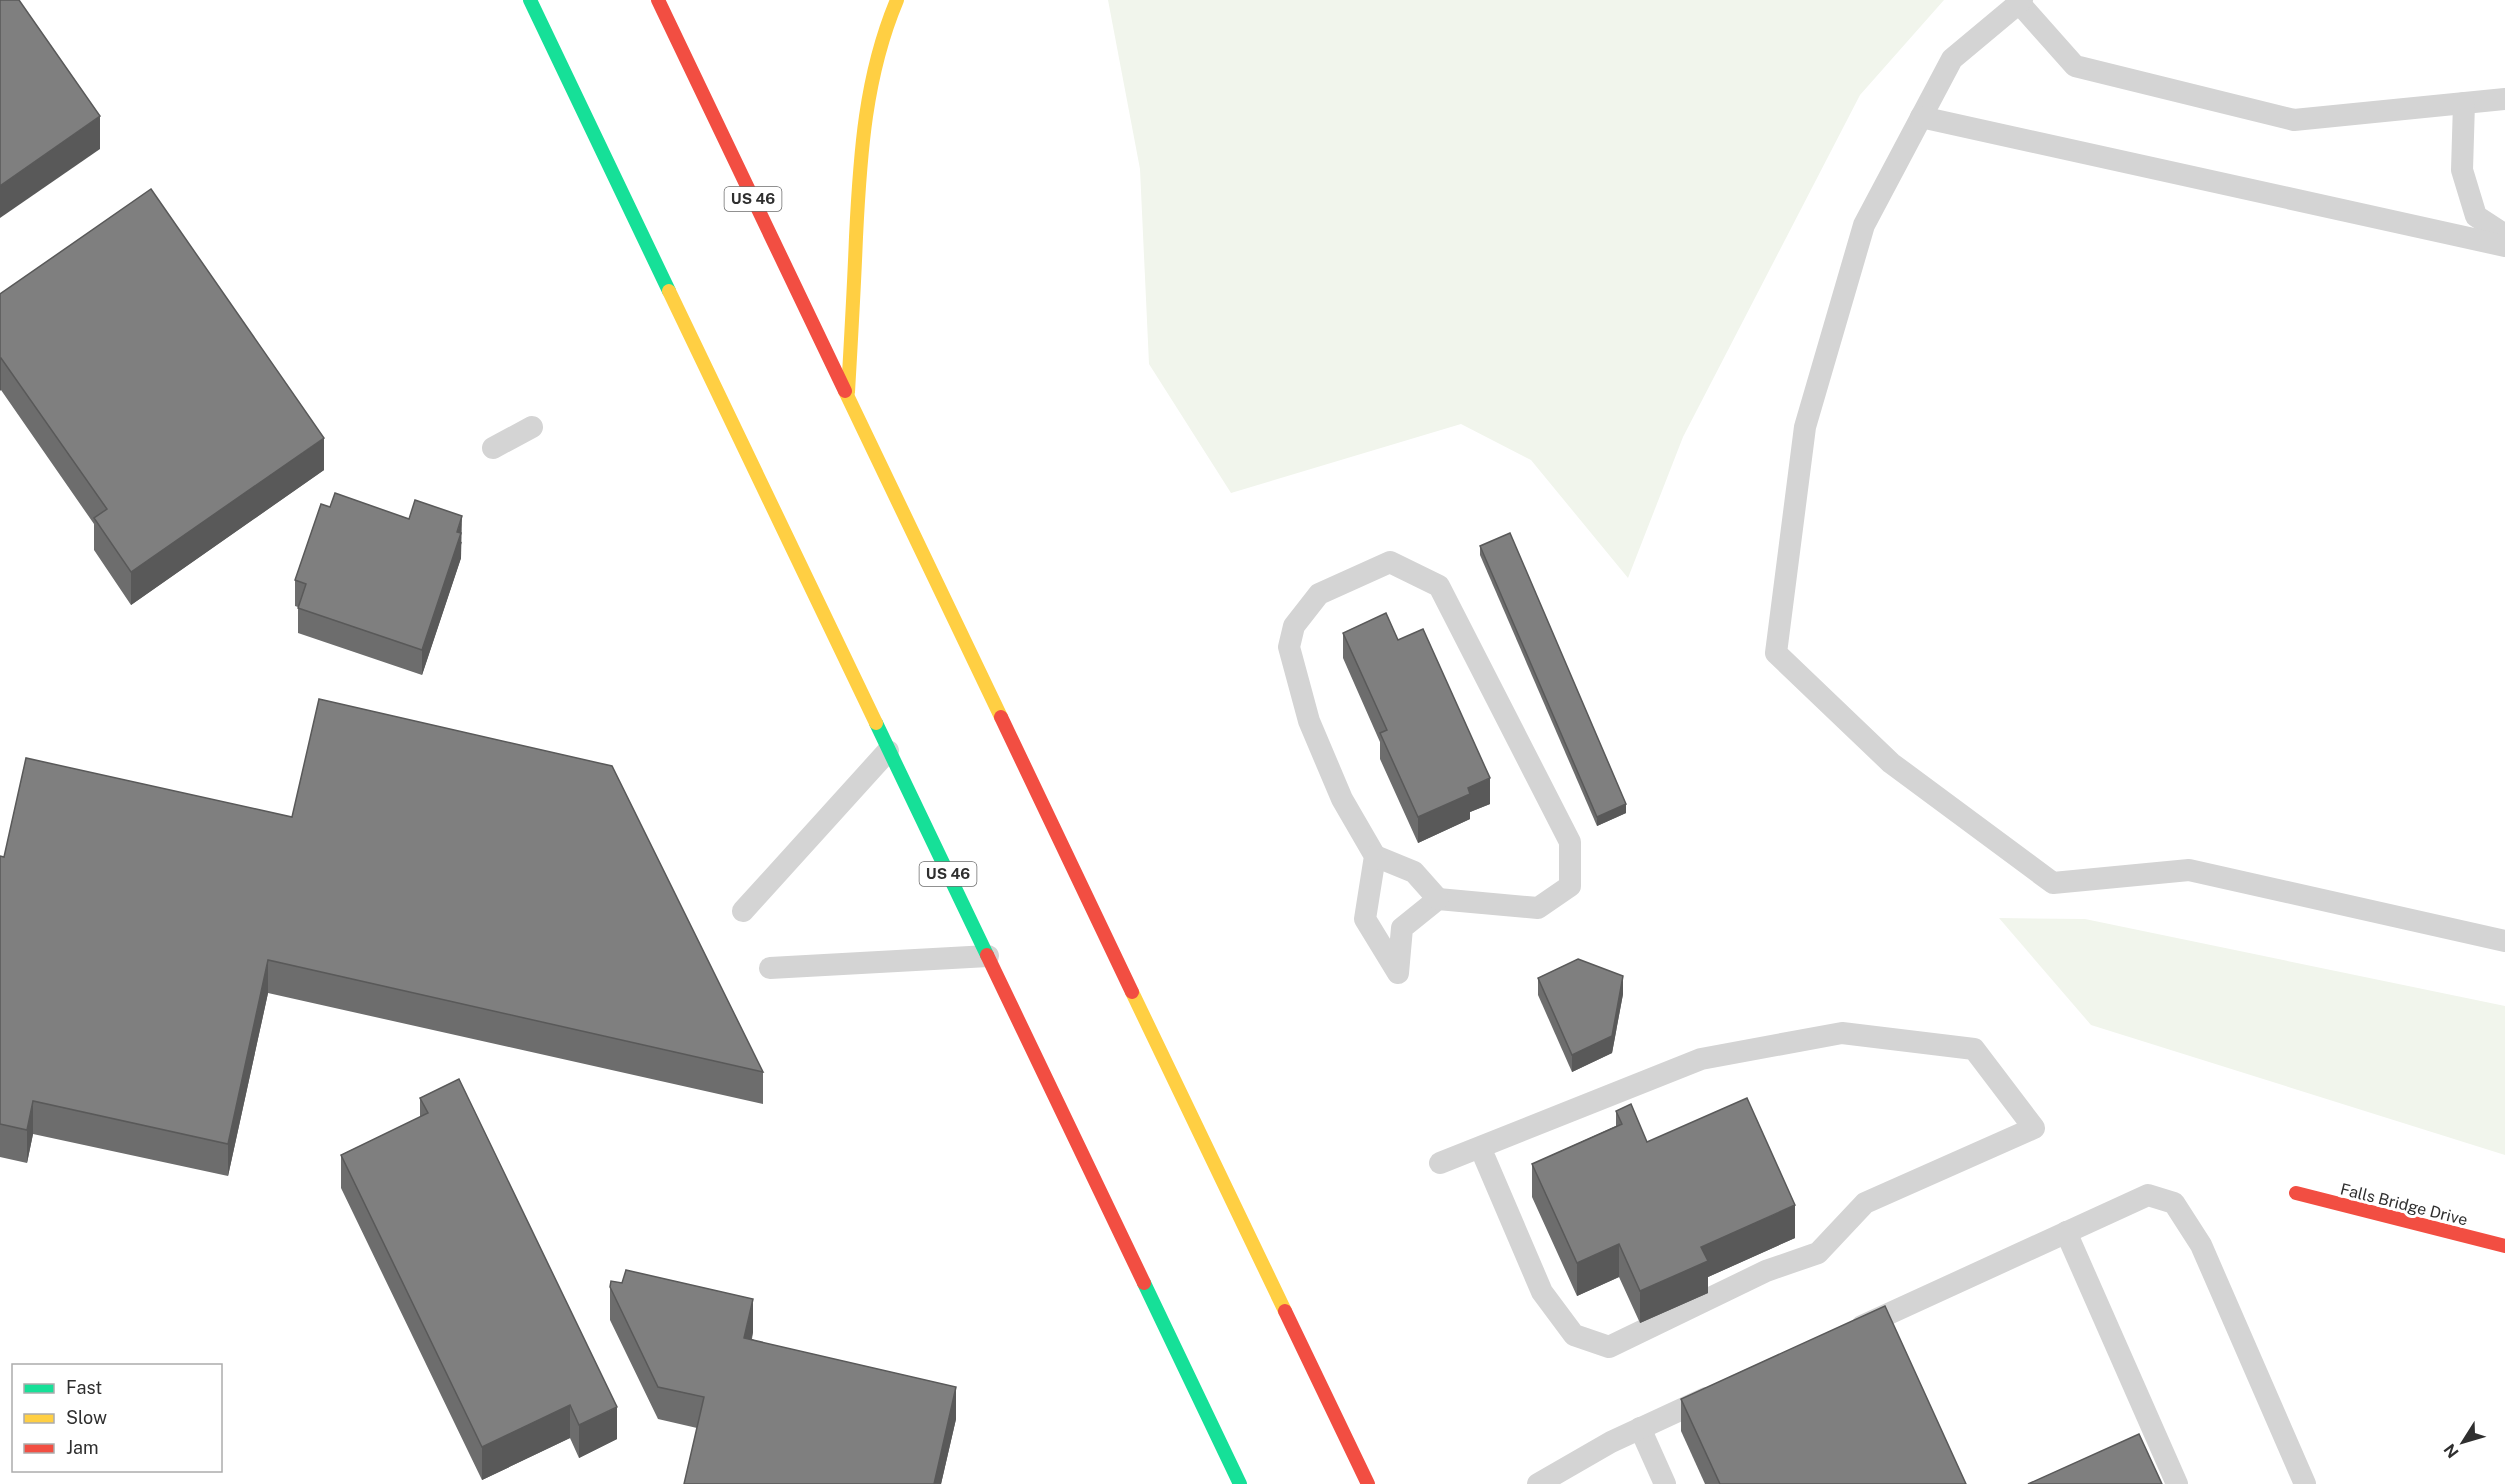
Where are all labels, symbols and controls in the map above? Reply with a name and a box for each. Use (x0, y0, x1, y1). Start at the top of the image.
road number: US 46 (724, 187, 782, 211)
road number: US 46 (920, 862, 976, 886)
street label: Falls Bridge Drive (2338, 1179, 2470, 1230)
legend (12, 1364, 222, 1472)
text: Fast (66, 1377, 102, 1398)
text: Slow (66, 1407, 107, 1428)
north arrow (2433, 1412, 2493, 1472)
text: Jam (66, 1437, 99, 1458)
text: N (2440, 1440, 2463, 1461)

